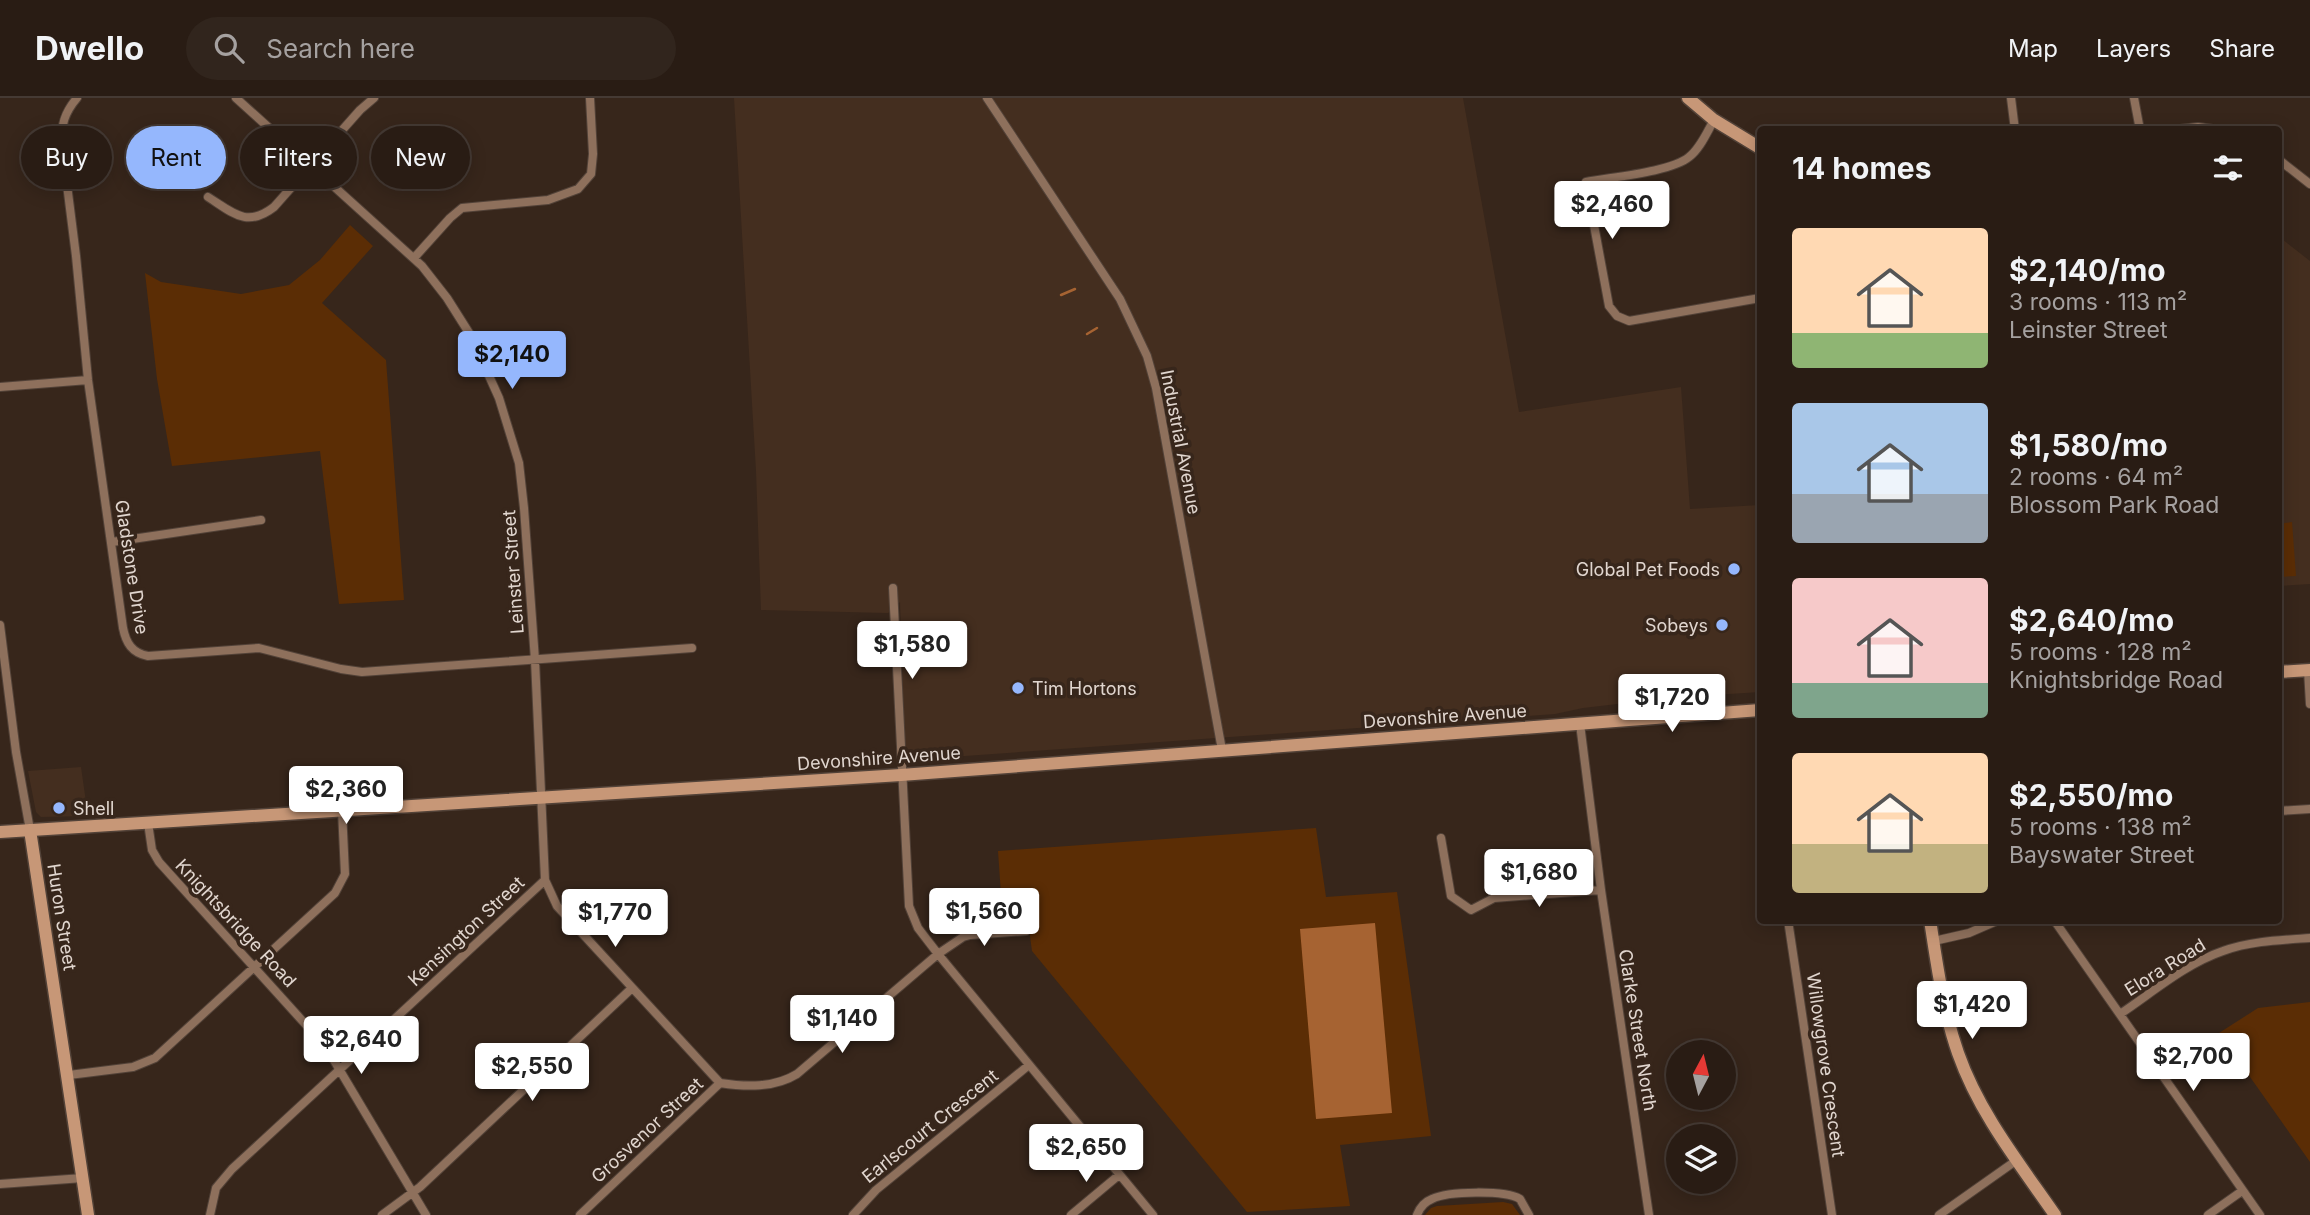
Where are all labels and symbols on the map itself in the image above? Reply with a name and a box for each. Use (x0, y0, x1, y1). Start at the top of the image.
pin: $2,460 (1555, 181, 1669, 241)
pin: $2,140 (455, 331, 569, 391)
street label: Industrial Avenue (1157, 368, 1205, 516)
street label: Gladstone Drive (111, 498, 153, 636)
street label: Leinster Street (498, 509, 528, 635)
place label: Global Pet Foods (1576, 559, 1720, 580)
marker: Global Pet Foods (1726, 561, 1742, 577)
place label: Sobeys (1645, 615, 1708, 636)
marker: Sobeys (1714, 617, 1730, 633)
pin: $1,580 (855, 622, 969, 681)
pin: $1,720 (1615, 674, 1729, 734)
place label: Tim Hortons (1032, 678, 1137, 699)
marker: Tim Hortons (1010, 680, 1026, 696)
street label: Devonshire Avenue (1362, 700, 1528, 732)
street label: Devonshire Avenue (796, 742, 962, 774)
pin: $2,360 (289, 766, 403, 826)
place label: Shell (73, 798, 114, 819)
marker: Shell (51, 800, 67, 816)
pin: $1,680 (1482, 850, 1596, 909)
street label: Knightsbridge Road (171, 855, 301, 991)
street label: Huron Street (43, 862, 81, 972)
street label: Kensington Street (404, 872, 528, 990)
pin: $1,560 (927, 888, 1041, 948)
pin: $1,770 (558, 890, 672, 949)
street label: Elora Road (2121, 934, 2209, 1000)
street label: Clarke Street North (1615, 948, 1661, 1112)
street label: Willowgrove Crescent (1803, 971, 1849, 1159)
pin: $1,420 (1915, 982, 2029, 1041)
pin: $1,140 (785, 996, 899, 1055)
pin: $2,640 (304, 1016, 418, 1076)
pin: $2,700 (2136, 1034, 2250, 1093)
north arrow (1666, 1040, 1736, 1110)
pin: $2,550 (475, 1044, 589, 1103)
street label: Earlscourt Crescent (858, 1065, 1002, 1187)
street label: Grosvenor Street (587, 1073, 707, 1187)
pin: $2,650 (1029, 1124, 1143, 1184)

